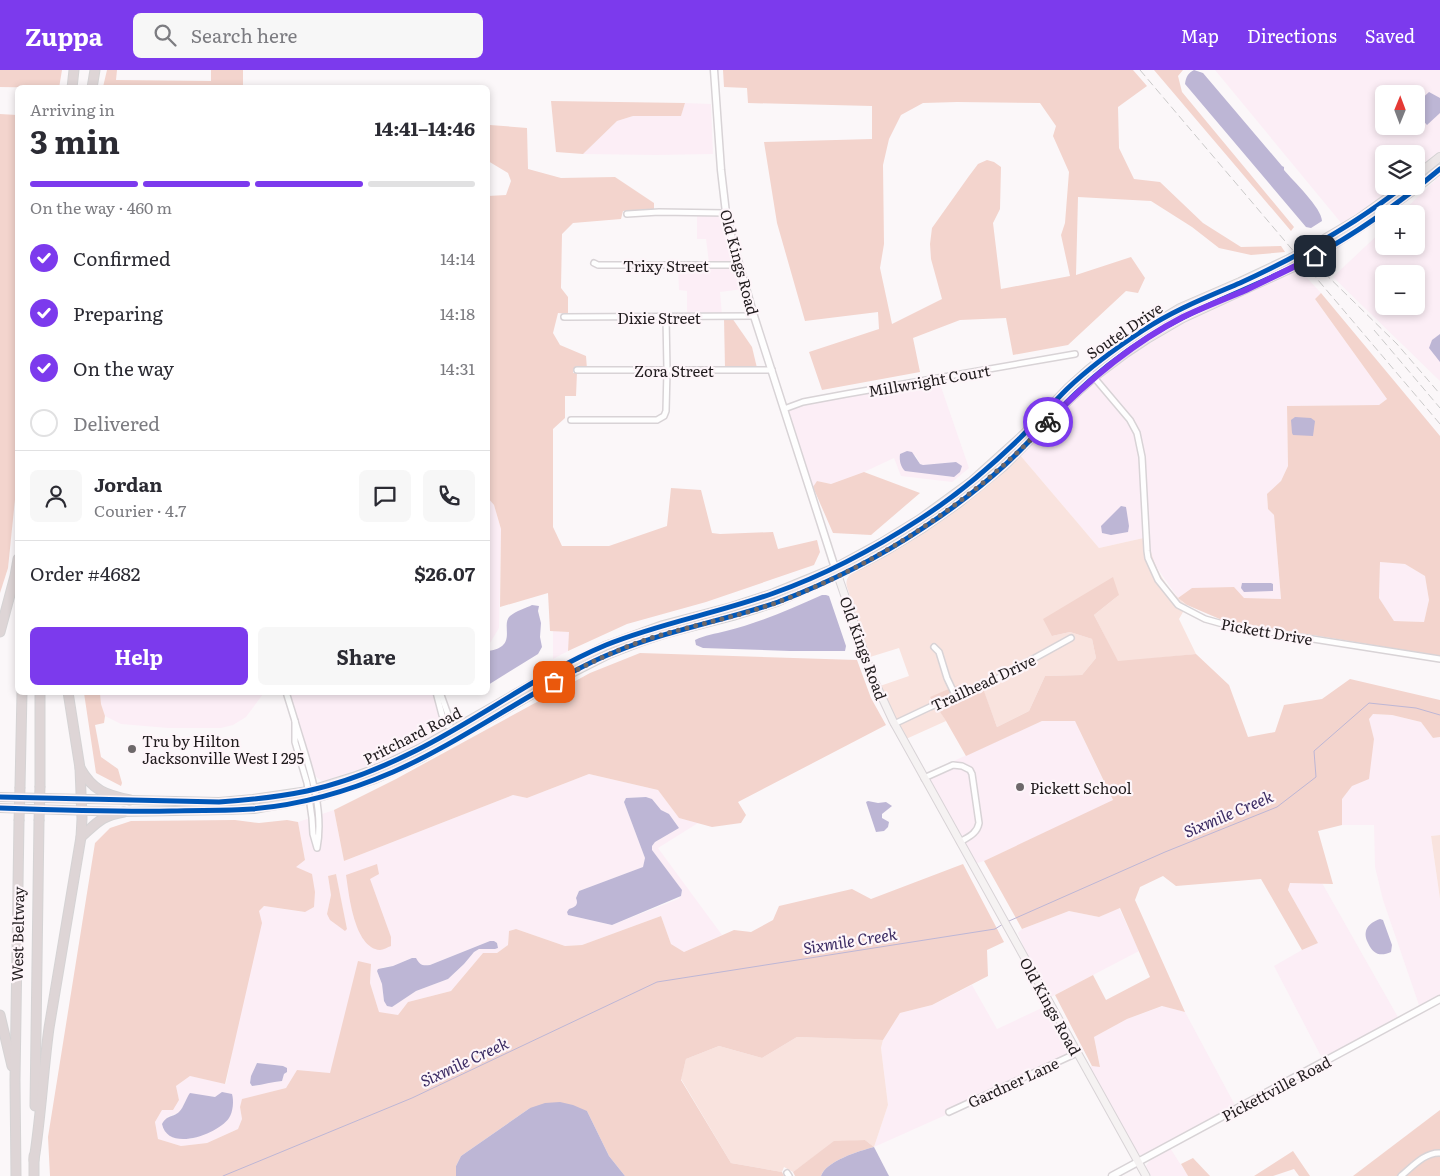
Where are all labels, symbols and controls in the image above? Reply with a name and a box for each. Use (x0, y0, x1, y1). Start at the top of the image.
search box (133, 13, 483, 58)
text: Zuppa (25, 18, 103, 53)
icon: search (151, 21, 179, 49)
text: Search here (191, 21, 297, 49)
text: Map (1181, 22, 1219, 49)
text: Directions (1247, 22, 1337, 49)
text: Saved (1365, 22, 1415, 49)
north arrow (1375, 85, 1425, 135)
map controls (1375, 85, 1425, 315)
text: Arriving in (30, 97, 115, 121)
text: 14:41–14:46 (375, 114, 475, 142)
text: 3 min (30, 116, 120, 164)
button: layers (1375, 145, 1425, 195)
text: On the way · 460 m (30, 195, 172, 219)
button: + (1375, 205, 1425, 255)
street label: Old Kings Road (715, 206, 765, 318)
pin (1294, 235, 1336, 277)
icon: home (1301, 242, 1329, 270)
icon: check (30, 244, 58, 272)
text: Confirmed (73, 244, 171, 272)
text: 14:14 (440, 246, 475, 270)
street label: Trixy Street (623, 254, 709, 277)
button: − (1375, 265, 1425, 315)
street label: Soutel Drive (1081, 296, 1167, 364)
icon: check (30, 299, 58, 327)
text: Preparing (73, 299, 163, 327)
text: 14:18 (440, 301, 475, 325)
street label: Dixie Street (617, 306, 701, 329)
icon: check (30, 354, 58, 382)
text: On the way (73, 354, 174, 382)
text: 14:31 (440, 356, 475, 380)
street label: Millwright Court (866, 358, 992, 402)
street label: Zora Street (634, 359, 714, 382)
courier (1023, 397, 1073, 447)
icon: bike (1034, 408, 1062, 436)
text: Delivered (73, 409, 160, 437)
button: person (30, 470, 82, 522)
text: Jordan (94, 470, 163, 498)
button: chat (359, 470, 411, 522)
button: phone (423, 470, 475, 522)
text: Courier · 4.7 (94, 498, 186, 522)
text: Order #4682 (30, 559, 140, 587)
text: $26.07 (414, 559, 475, 587)
street label: Old Kings Road (835, 593, 893, 703)
street label: Pickett Drive (1219, 612, 1315, 650)
button: Help (30, 627, 248, 685)
button: Share (258, 627, 475, 685)
street label: Trailhead Drive (927, 648, 1039, 716)
pin (533, 661, 575, 703)
icon: bag (540, 668, 568, 696)
street label: Pritchard Road (359, 700, 465, 770)
place label: Tru by Hilton Jacksonville West I 295 (142, 729, 304, 769)
marker: Tru by Hilton Jacksonville West I 295 (126, 743, 138, 755)
place label: Pickett School (1030, 776, 1132, 799)
marker: Pickett School (1014, 781, 1026, 793)
water label: Sixmile Creek (1180, 783, 1277, 843)
street label: West Beltway (5, 886, 29, 982)
water label: Sixmile Creek (801, 921, 899, 959)
street label: Old Kings Road (1015, 953, 1087, 1059)
water label: Sixmile Creek (416, 1030, 512, 1092)
street label: Pickettville Road (1217, 1049, 1335, 1127)
street label: Gardner Lane (964, 1051, 1062, 1113)

